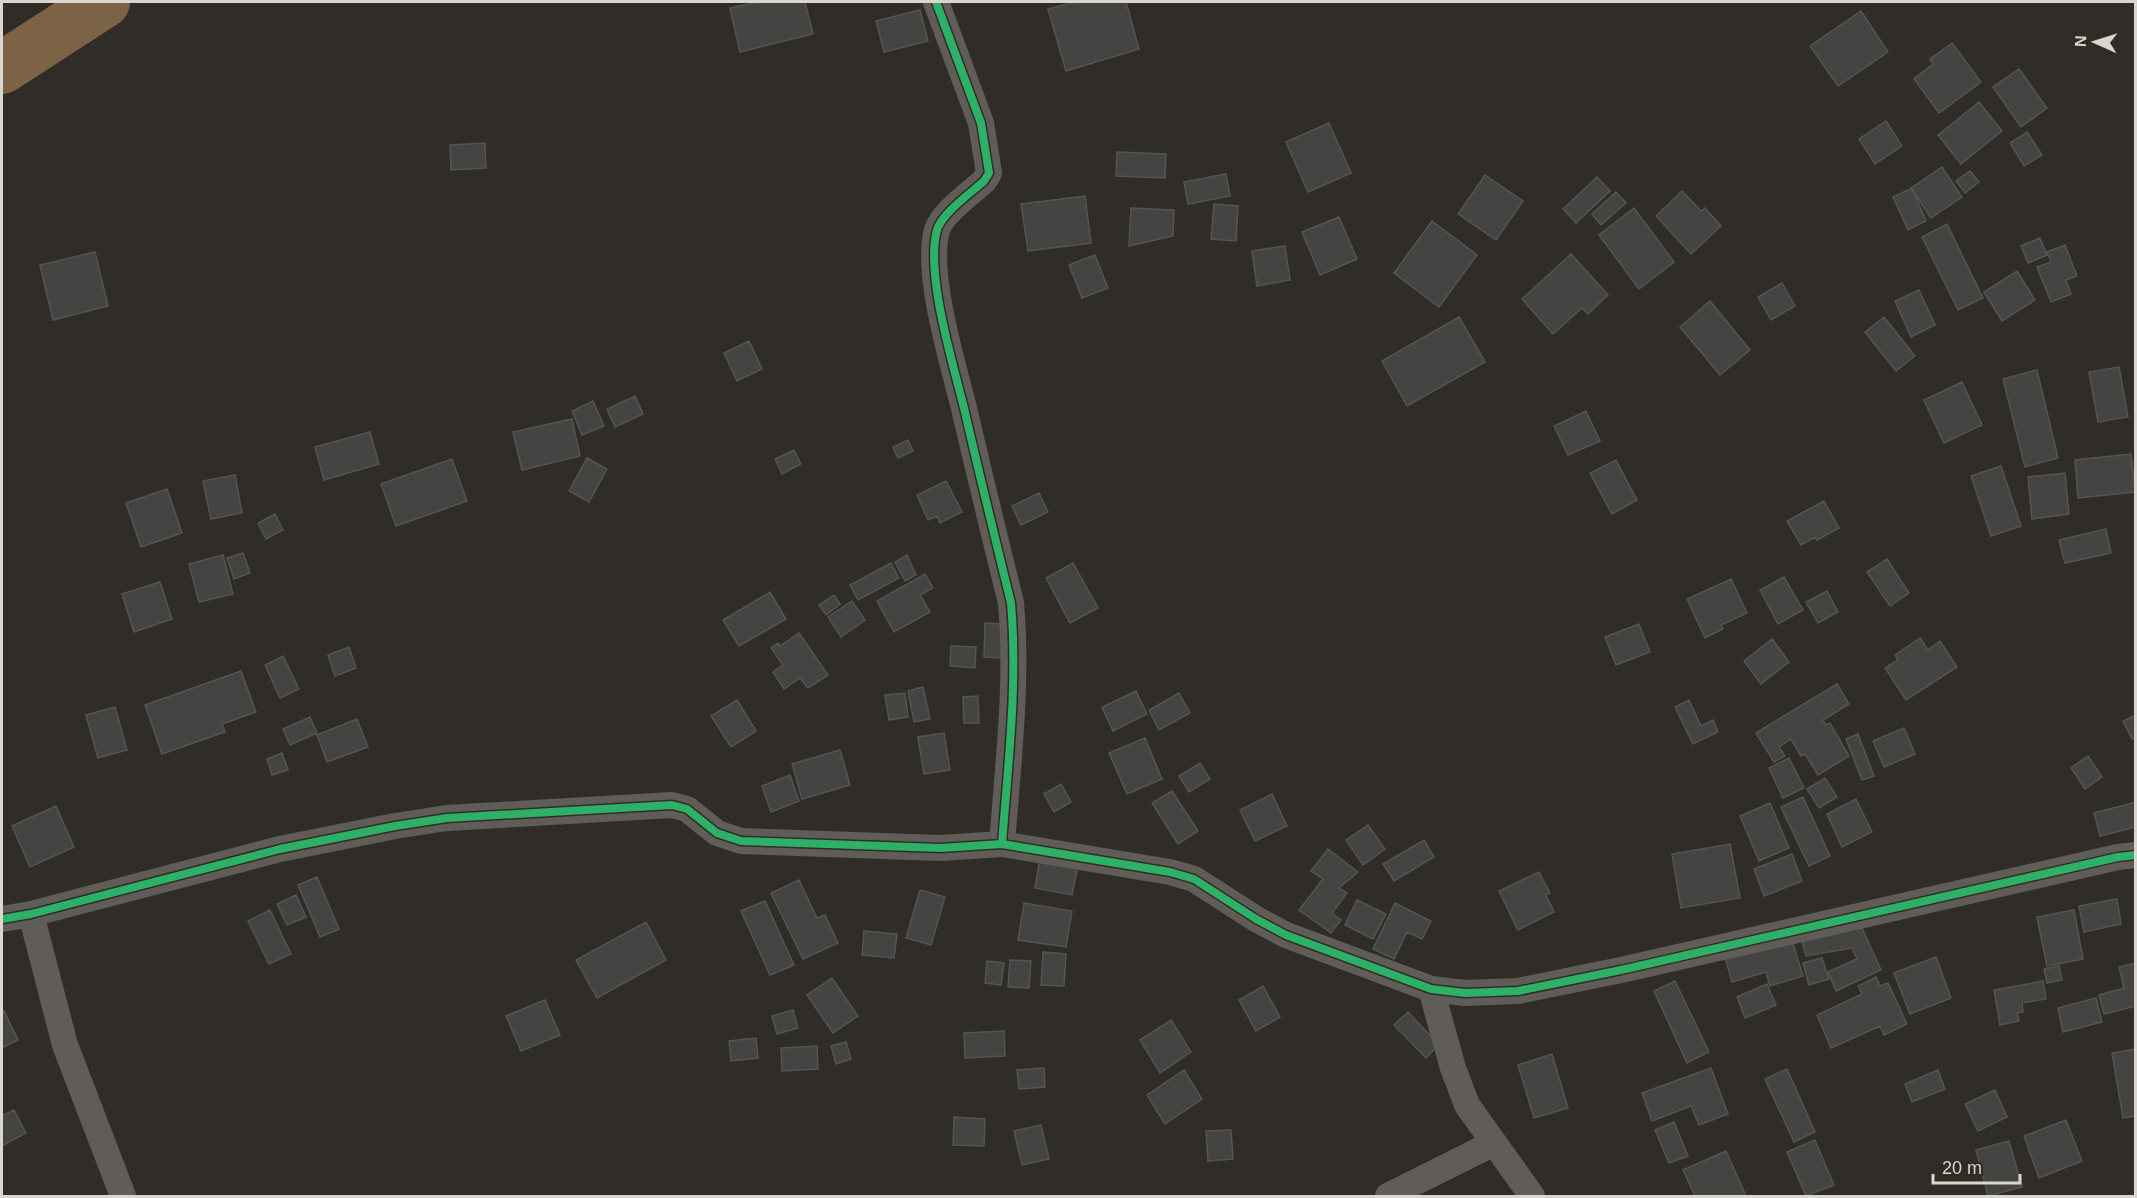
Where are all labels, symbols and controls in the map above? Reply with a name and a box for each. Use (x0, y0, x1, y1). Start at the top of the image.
north arrow (2065, 12, 2125, 72)
text: N (2072, 35, 2089, 47)
scale bar (1933, 1147, 2020, 1185)
text: 20 m (1942, 1158, 1982, 1178)

